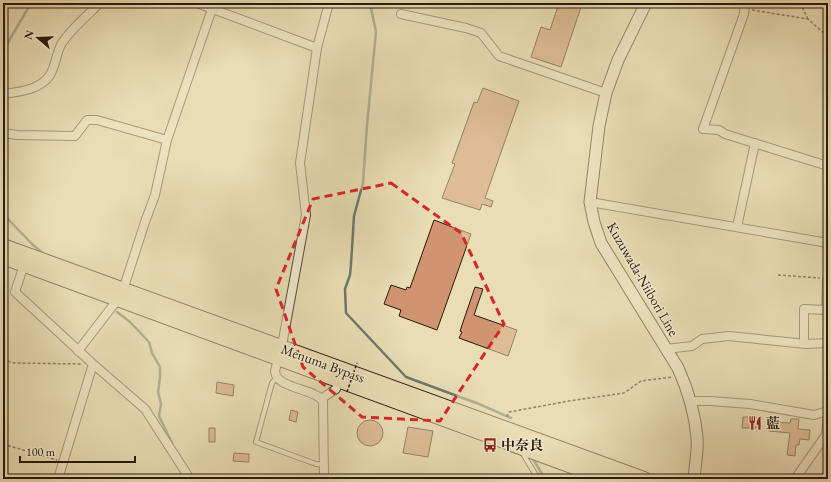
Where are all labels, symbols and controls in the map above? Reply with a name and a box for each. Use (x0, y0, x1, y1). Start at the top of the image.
north arrow (18, 18, 58, 58)
text: N (20, 28, 37, 41)
street label: Kuzuwada-Niibori Line (603, 219, 683, 340)
street label: Menuma Bypass (279, 340, 368, 387)
place label: 藍 (766, 414, 780, 432)
restaurant icon: 藍 (747, 415, 763, 431)
place label: 中奈良 (501, 436, 544, 454)
bus stop icon: 中奈良 (482, 437, 498, 453)
scale bar (20, 438, 135, 464)
text: 100 m (26, 444, 56, 460)

